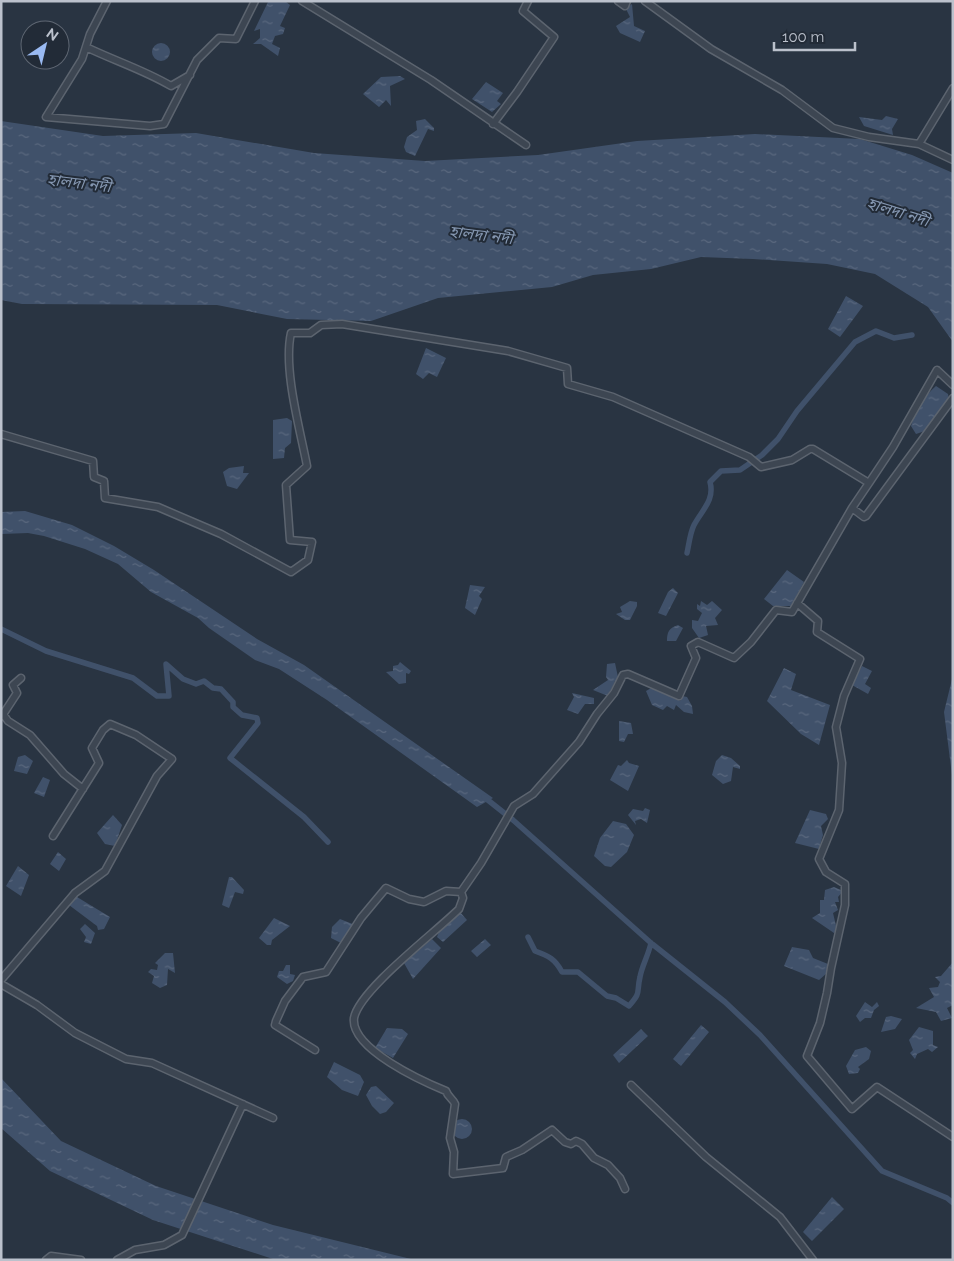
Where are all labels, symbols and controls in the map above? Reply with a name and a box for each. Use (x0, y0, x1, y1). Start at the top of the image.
north arrow (20, 20, 70, 70)
scale bar (774, 20, 855, 52)
text: N (43, 25, 61, 44)
text: 100 m (782, 28, 824, 46)
water label: হালদা নদী (46, 170, 115, 197)
water label: হালদা নদী (864, 194, 934, 231)
water label: হালদা নদী (448, 222, 517, 249)

